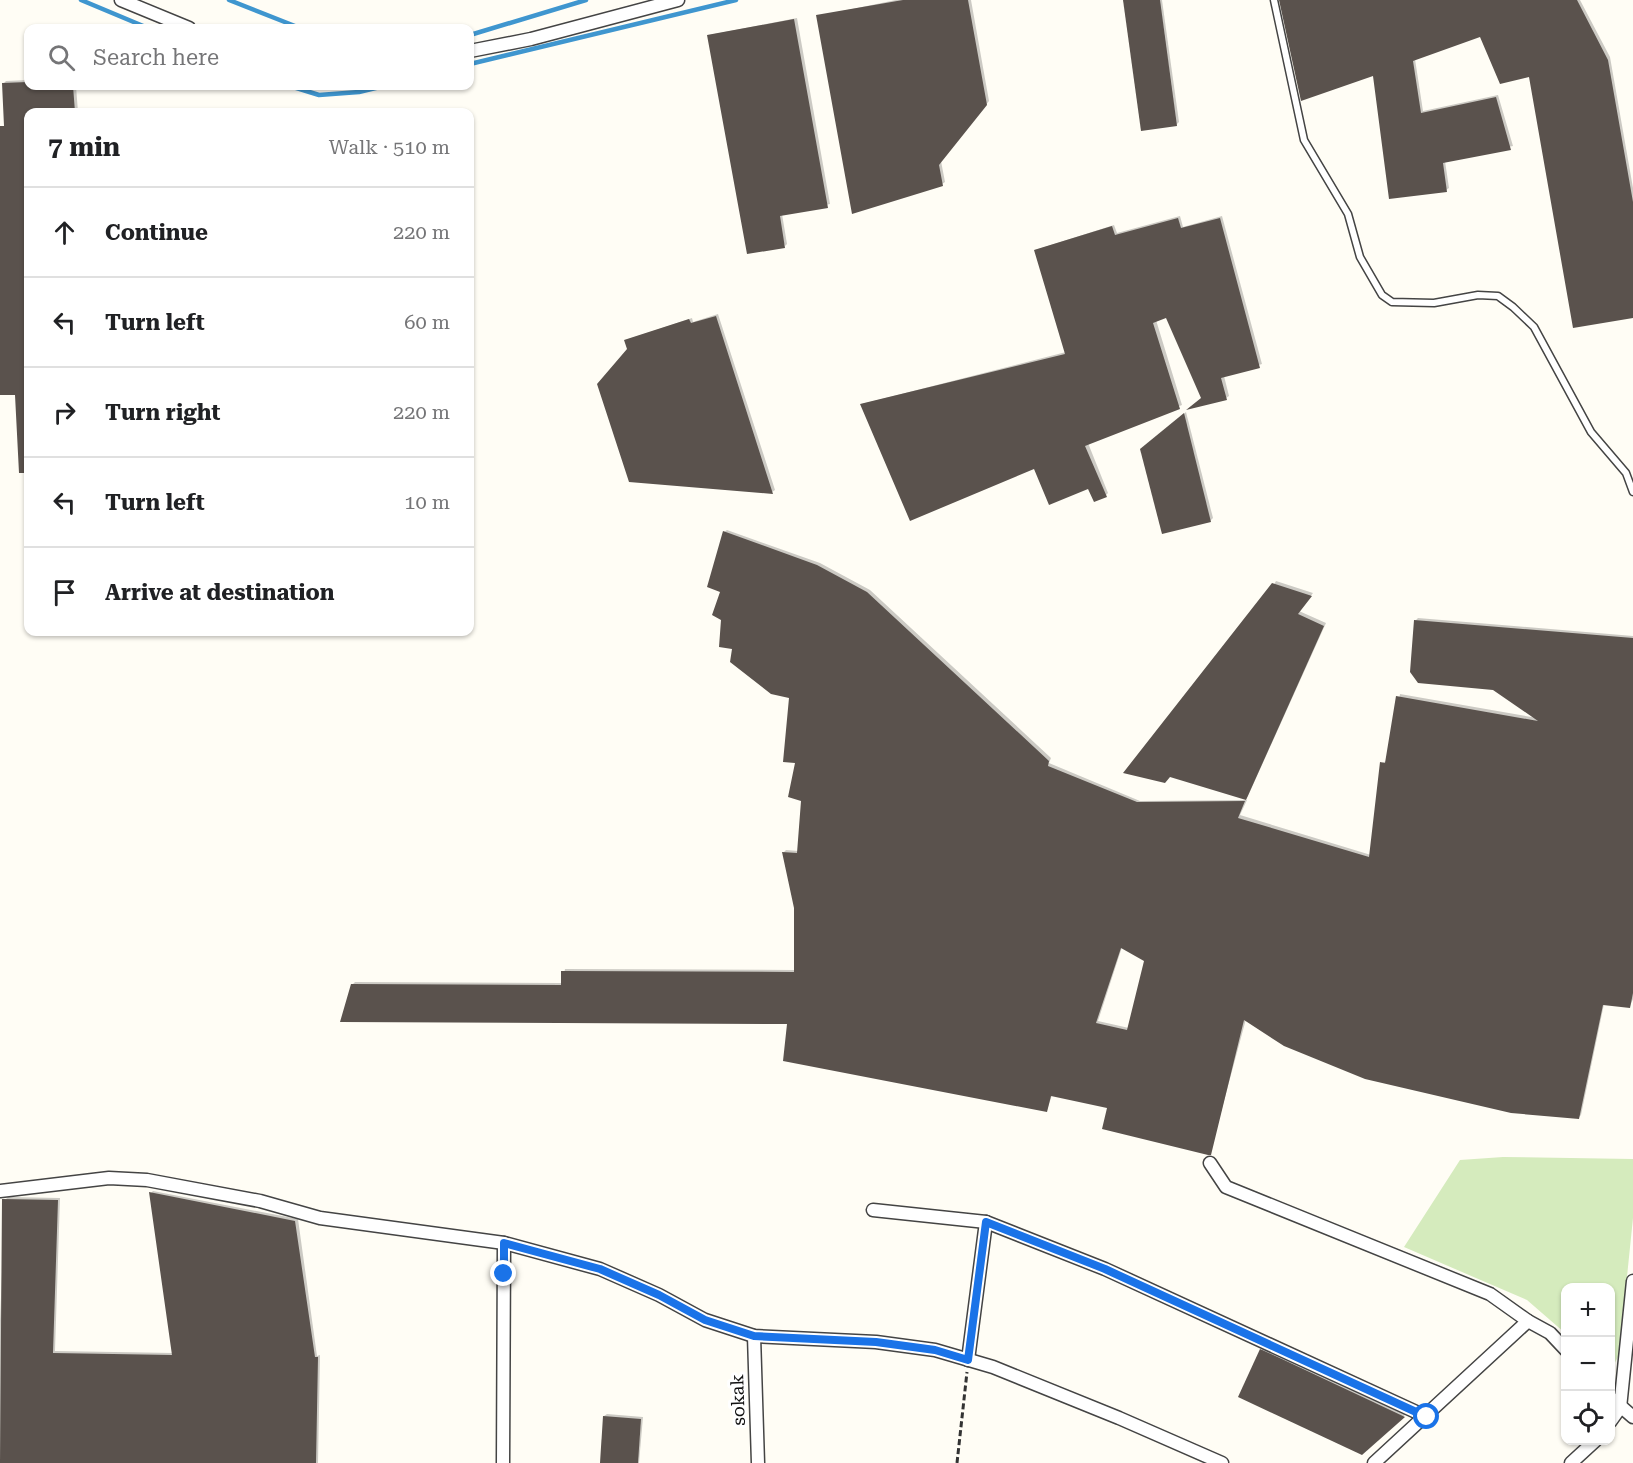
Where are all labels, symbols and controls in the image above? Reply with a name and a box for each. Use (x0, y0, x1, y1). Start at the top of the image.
search box (24, 24, 474, 90)
icon: search (45, 41, 78, 74)
text: Search here (93, 45, 219, 70)
text: 7 min (48, 132, 120, 162)
text: Walk · 510 m (329, 135, 450, 159)
icon: ahead (48, 216, 81, 249)
text: Continue (105, 220, 208, 245)
text: 220 m (393, 220, 450, 244)
icon: left (48, 306, 81, 339)
text: Turn left (105, 310, 205, 335)
text: 60 m (404, 310, 450, 334)
icon: right (48, 396, 81, 429)
text: Turn right (105, 400, 220, 425)
text: 220 m (393, 400, 450, 424)
icon: left (48, 486, 81, 519)
text: Turn left (105, 490, 205, 515)
text: 10 m (404, 490, 450, 514)
icon: arrive (48, 576, 81, 609)
text: Arrive at destination (105, 580, 334, 605)
route end (490, 1260, 516, 1286)
map controls (1561, 1283, 1615, 1445)
button: + (1561, 1283, 1615, 1337)
button: − (1561, 1337, 1615, 1391)
street label: sokak (726, 1374, 749, 1426)
button: locate (1561, 1391, 1615, 1445)
route start (1413, 1403, 1439, 1429)

